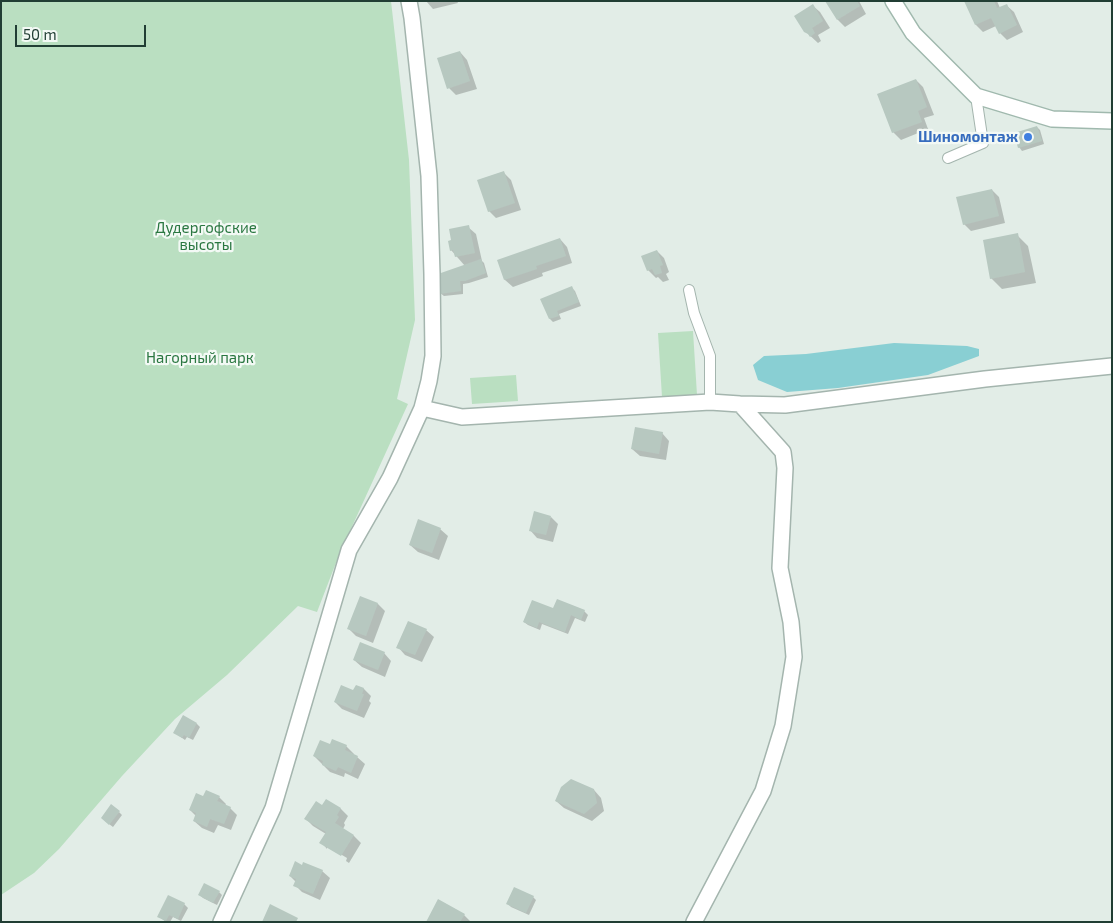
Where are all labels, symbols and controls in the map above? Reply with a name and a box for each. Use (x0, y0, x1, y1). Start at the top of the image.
scale bar (18, 15, 149, 47)
text: 50 m (23, 25, 57, 43)
place label: Шиномонтаж (918, 128, 1018, 146)
marker: Шиномонтаж (1022, 131, 1034, 143)
park label: Дудергофские высоты (155, 219, 257, 254)
park label: Нагорный парк (146, 349, 254, 367)

